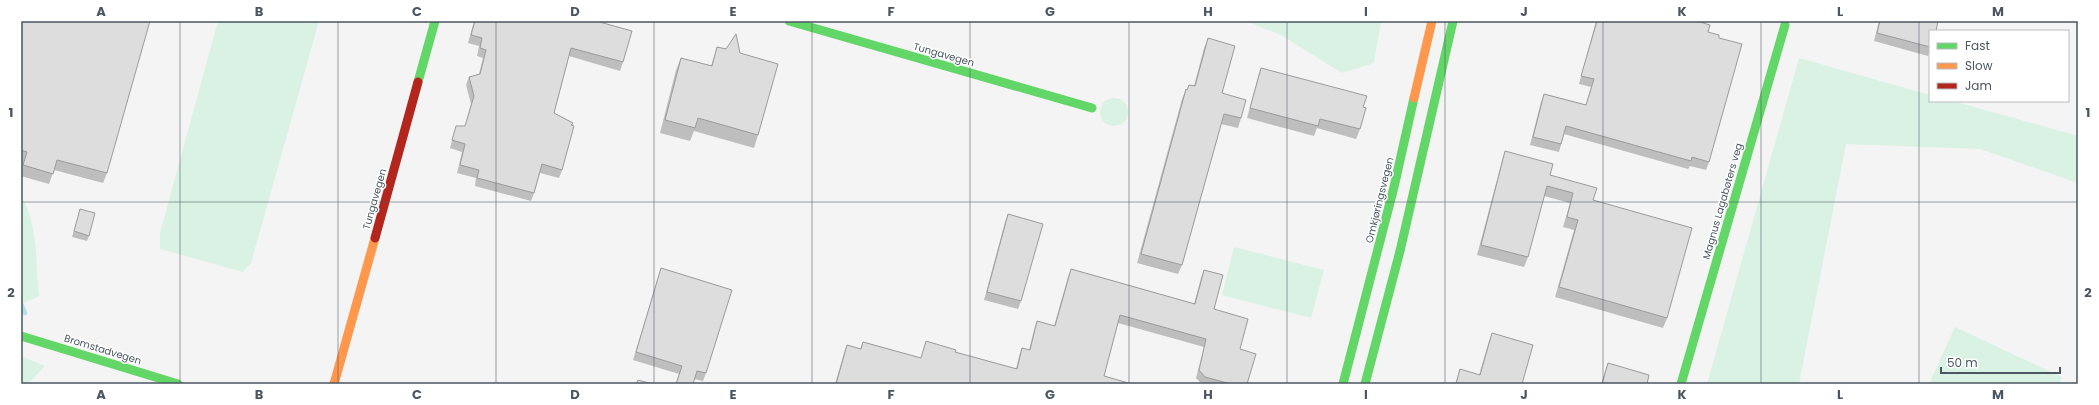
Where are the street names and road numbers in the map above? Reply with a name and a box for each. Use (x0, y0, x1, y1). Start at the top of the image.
street label: Tungavegen (912, 39, 976, 70)
street label: Magnus Lagabøters veg (1699, 141, 1746, 261)
street label: Omkjøringsvegen (1362, 156, 1397, 245)
street label: Tungavegen (359, 167, 390, 231)
street label: Bromstadvegen (62, 331, 143, 368)

